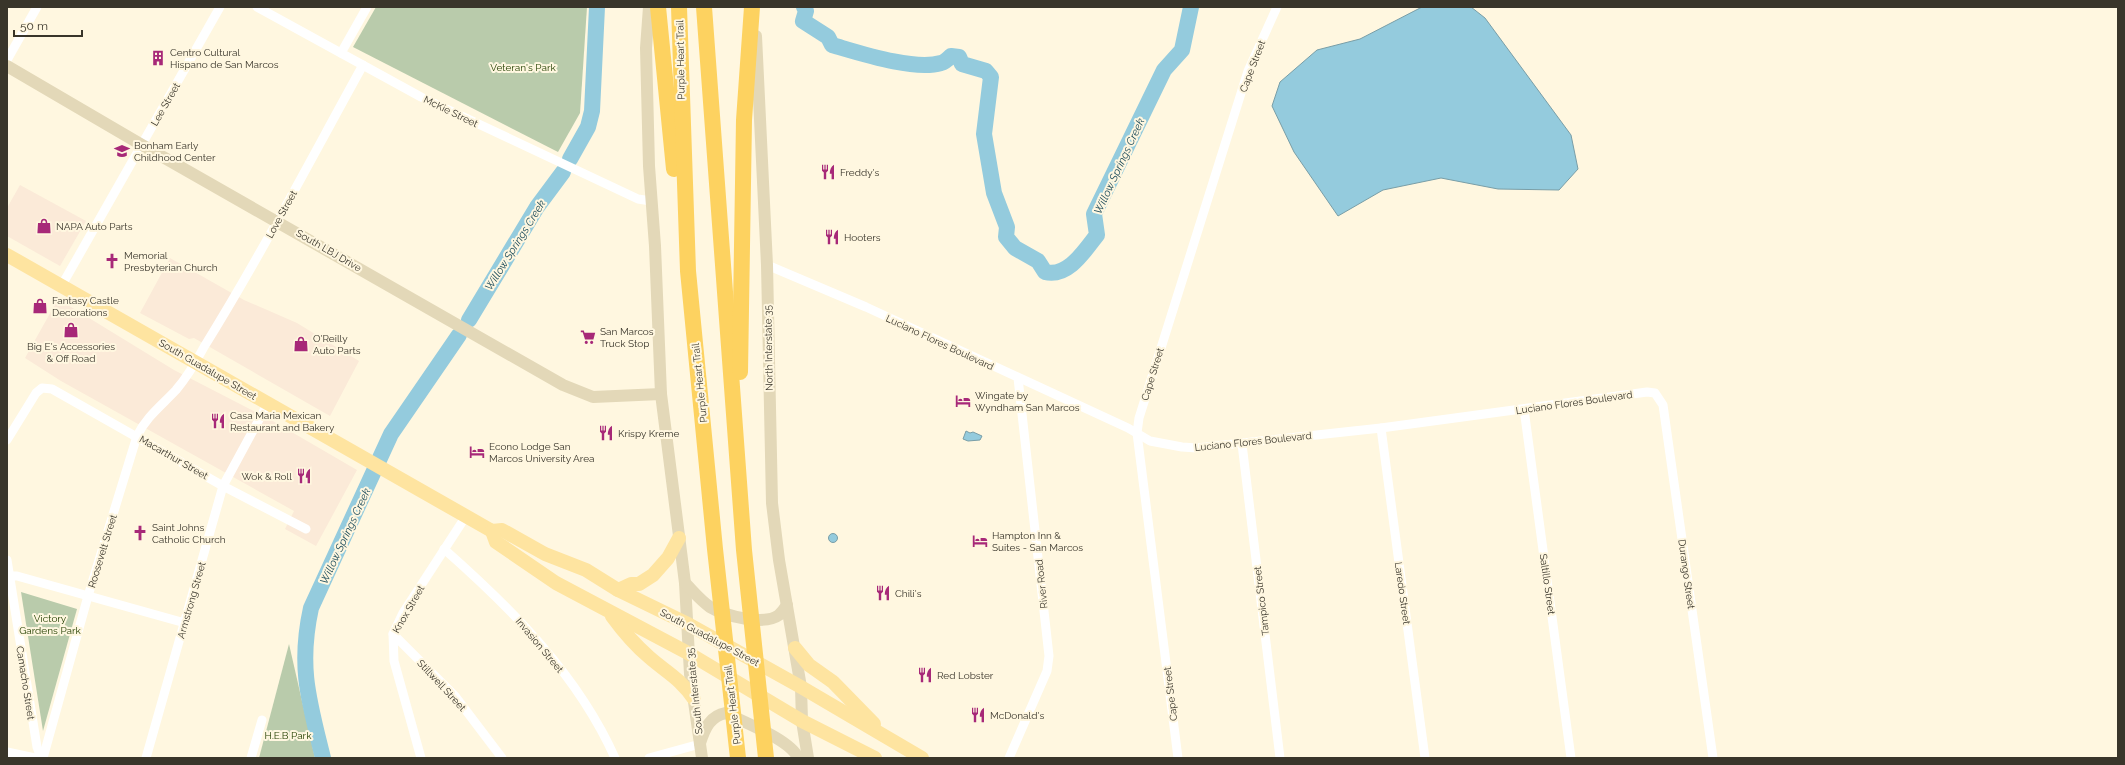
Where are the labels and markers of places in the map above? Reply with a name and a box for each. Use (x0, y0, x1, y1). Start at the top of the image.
place label: Centro Cultural Hispano de San Marcos (170, 47, 279, 70)
building icon: Centro Cultural Hispano de San Marcos (149, 49, 167, 67)
place label: Bonham Early Childhood Center (134, 140, 216, 163)
school or university icon: Bonham Early Childhood Center (113, 142, 131, 160)
restaurant icon: Freddy's (819, 163, 837, 181)
place label: Freddy's (840, 167, 879, 178)
shop icon: NAPA Auto Parts (35, 217, 53, 235)
place label: NAPA Auto Parts (56, 221, 133, 232)
restaurant icon: Hooters (823, 228, 841, 246)
place label: Hooters (844, 232, 881, 243)
place label: Memorial Presbyterian Church (124, 250, 218, 273)
church icon: Memorial Presbyterian Church (103, 252, 121, 270)
place label: Fantasy Castle Decorations (52, 295, 119, 318)
shop icon: Fantasy Castle Decorations (31, 297, 49, 315)
shop icon: Big E's Accessories & Off Road (62, 321, 80, 339)
place label: San Marcos Truck Stop (600, 326, 654, 349)
supermarket icon: San Marcos Truck Stop (579, 328, 597, 346)
place label: O'Reilly Auto Parts (313, 333, 361, 356)
shop icon: O'Reilly Auto Parts (292, 335, 310, 353)
place label: Big E's Accessories & Off Road (27, 341, 115, 364)
place label: Wingate by Wyndham San Marcos (975, 390, 1080, 413)
hotel icon: Wingate by Wyndham San Marcos (954, 392, 972, 410)
place label: Casa Maria Mexican Restaurant and Bakery (230, 410, 335, 433)
restaurant icon: Casa Maria Mexican Restaurant and Bakery (209, 412, 227, 430)
restaurant icon: Krispy Kreme (597, 424, 615, 442)
place label: Krispy Kreme (618, 428, 679, 439)
place label: Econo Lodge San Marcos University Area (489, 441, 595, 464)
hotel icon: Econo Lodge San Marcos University Area (468, 443, 486, 461)
restaurant icon: Wok & Roll (295, 467, 313, 485)
place label: Wok & Roll (241, 471, 292, 482)
place label: Saint Johns Catholic Church (152, 522, 226, 545)
church icon: Saint Johns Catholic Church (131, 524, 149, 542)
place label: Hampton Inn & Suites - San Marcos (992, 530, 1083, 553)
hotel icon: Hampton Inn & Suites - San Marcos (971, 532, 989, 550)
restaurant icon: Chili's (874, 584, 892, 602)
place label: Chili's (895, 588, 922, 599)
restaurant icon: Red Lobster (916, 666, 934, 684)
place label: Red Lobster (937, 670, 994, 681)
restaurant icon: McDonald's (969, 706, 987, 724)
place label: McDonald's (990, 710, 1044, 721)

